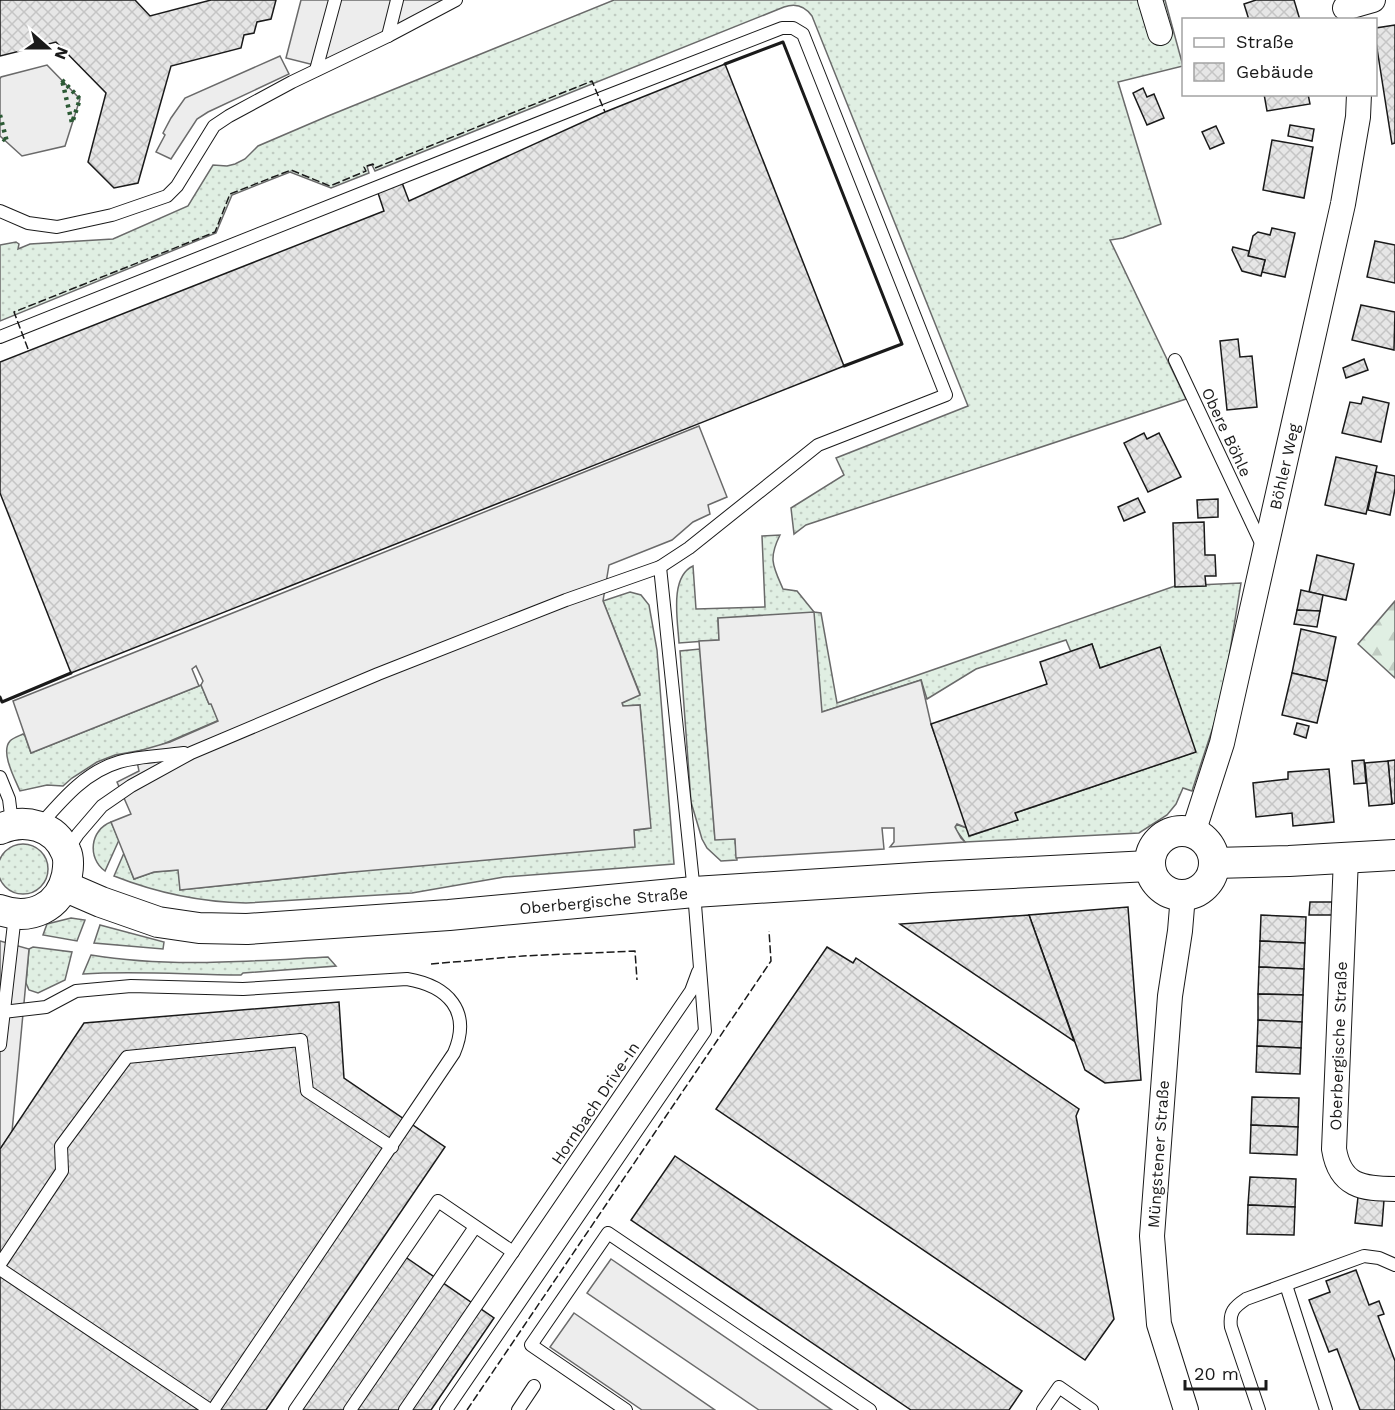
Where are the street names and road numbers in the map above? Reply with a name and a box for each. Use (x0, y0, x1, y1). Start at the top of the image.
street label: Obere Böhle (1198, 385, 1255, 480)
street label: Böhler Weg (1266, 421, 1304, 512)
street label: Oberbergische Straße (519, 884, 689, 918)
street label: Oberbergische Straße (1326, 961, 1351, 1131)
street label: Hornbach Drive-In (547, 1038, 643, 1168)
street label: Müngstener Straße (1144, 1079, 1173, 1229)

